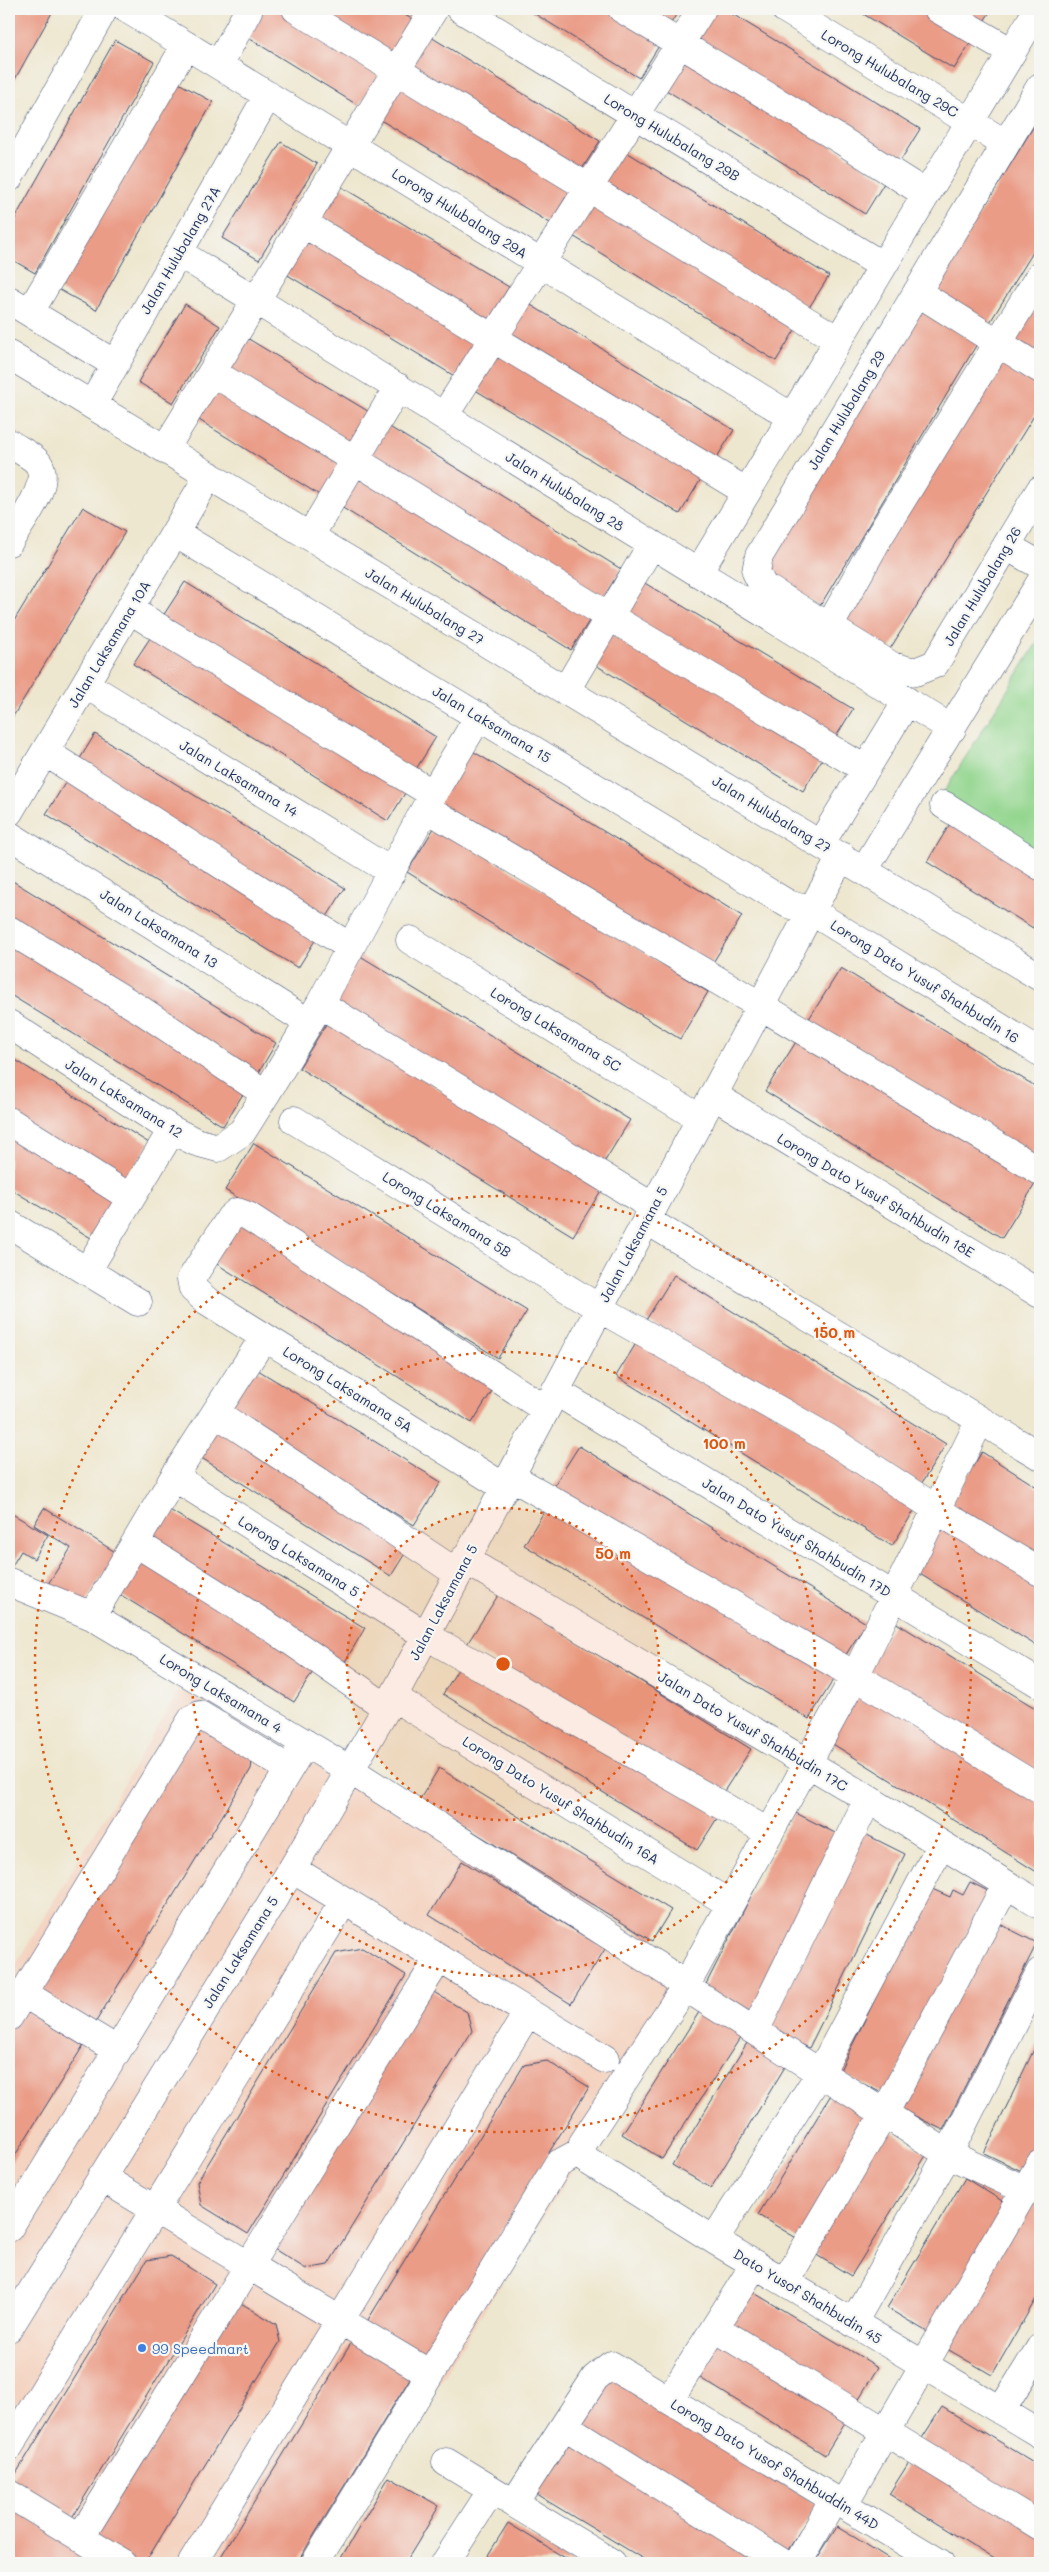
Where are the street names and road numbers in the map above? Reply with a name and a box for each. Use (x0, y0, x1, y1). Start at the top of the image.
street label: Lorong Hulubalang 29C (818, 25, 962, 121)
street label: Lorong Hulubalang 29B (601, 89, 743, 185)
street label: Lorong Hulubalang 29A (389, 164, 531, 262)
street label: Jalan Hulubalang 27A (135, 182, 225, 318)
street label: Jalan Hulubalang 29 (803, 347, 889, 473)
street label: Jalan Hulubalang 28 (502, 447, 628, 535)
street label: Jalan Hulubalang 26 (939, 523, 1025, 649)
street label: Jalan Hulubalang 27 (362, 563, 488, 649)
street label: Jalan Laksamana 10A (63, 577, 155, 711)
street label: Jalan Laksamana 15 (429, 681, 555, 767)
street label: Jalan Laksamana 14 (176, 735, 303, 821)
street label: Jalan Hulubalang 27 (709, 771, 835, 857)
street label: Jalan Laksamana 13 (97, 884, 221, 972)
street label: Lorong Dato Yusuf Shahbudin 16 (827, 915, 1023, 1047)
street label: Lorong Laksamana 5C (487, 982, 625, 1076)
street label: Jalan Laksamana 12 (62, 1054, 186, 1142)
street label: Lorong Dato Yusuf Shahbudin 18E (774, 1128, 978, 1262)
street label: Lorong Laksamana 5B (379, 1167, 515, 1261)
street label: Jalan Laksamana 5 (594, 1183, 672, 1305)
street label: Lorong Laksamana 5A (280, 1341, 416, 1437)
street label: Jalan Dato Yusuf Shahbudin 17D (699, 1473, 895, 1601)
street label: Lorong Laksamana 5 (235, 1511, 363, 1601)
street label: Jalan Laksamana 5 (404, 1541, 482, 1663)
street label: Lorong Laksamana 4 (156, 1649, 286, 1737)
street label: Jalan Dato Yusuf Shahbudin 17C (655, 1667, 851, 1795)
street label: Lorong Dato Yusuf Shahbudin 16A (459, 1731, 663, 1869)
street label: Jalan Laksamana 5 (198, 1892, 282, 2012)
street label: Dato Yusof Shahbudin 45 (730, 2244, 886, 2348)
street label: Lorong Dato Yusof Shahbuddin 44D (667, 2394, 883, 2534)

